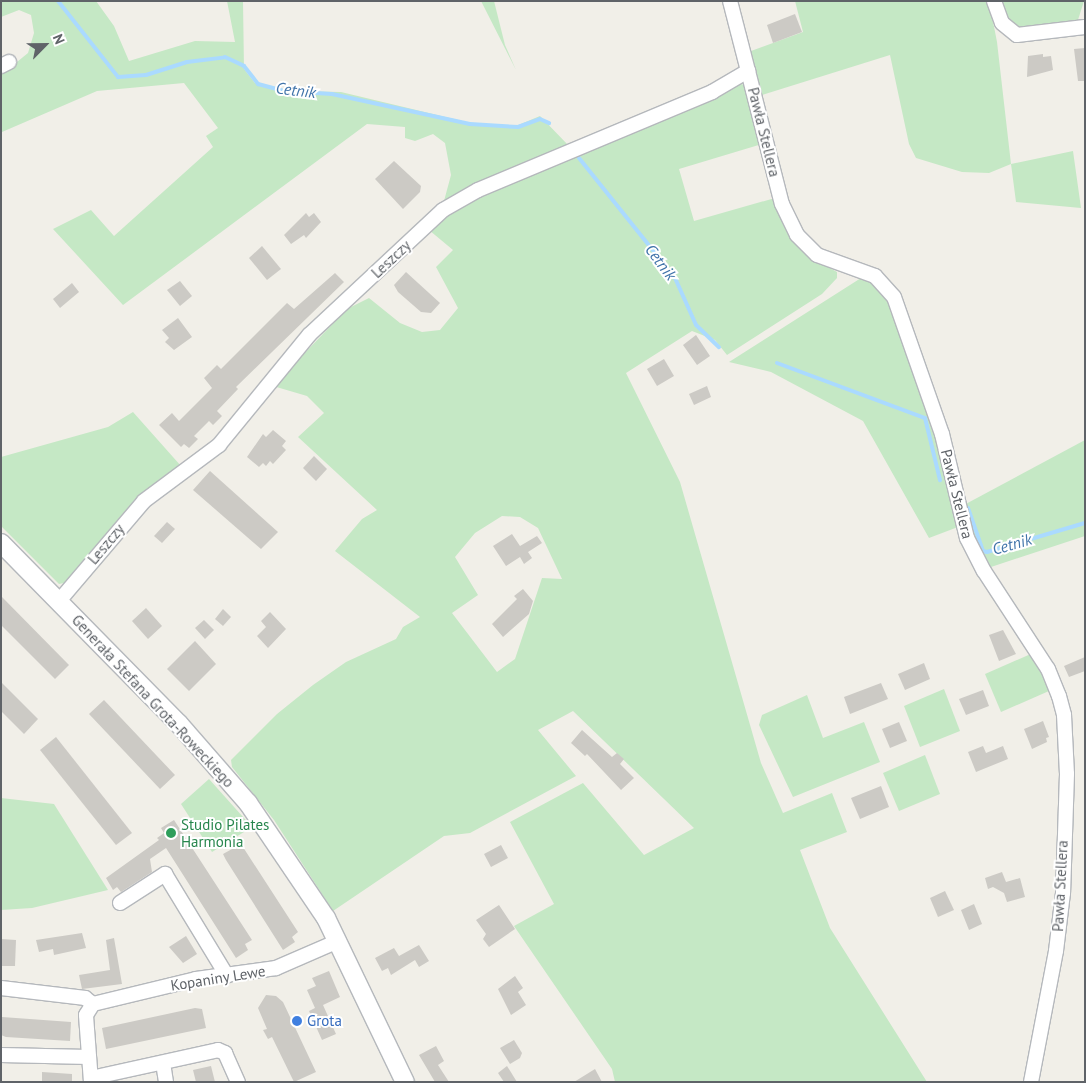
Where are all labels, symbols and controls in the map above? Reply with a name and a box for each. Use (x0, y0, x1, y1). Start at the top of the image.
north arrow (20, 20, 70, 70)
text: N (49, 31, 69, 47)
water label: Cetnik (275, 78, 317, 102)
street label: Pawła Stellera (744, 85, 784, 179)
street label: Leszczy (368, 236, 414, 282)
water label: Cetnik (641, 240, 681, 284)
street label: Pawła Stellera (937, 447, 977, 541)
street label: Leszczy (84, 520, 128, 568)
water label: Cetnik (990, 529, 1034, 559)
street label: Generała Stefana Grota-Roweckiego (68, 611, 238, 791)
place label: Studio Pilates Harmonia (181, 815, 269, 850)
marker: Studio Pilates Harmonia (165, 827, 177, 839)
street label: Pawła Stellera (1049, 840, 1071, 932)
street label: Kopaniny Lewe (169, 962, 267, 994)
place label: Grota (307, 1012, 342, 1030)
marker: Grota (291, 1015, 303, 1027)

